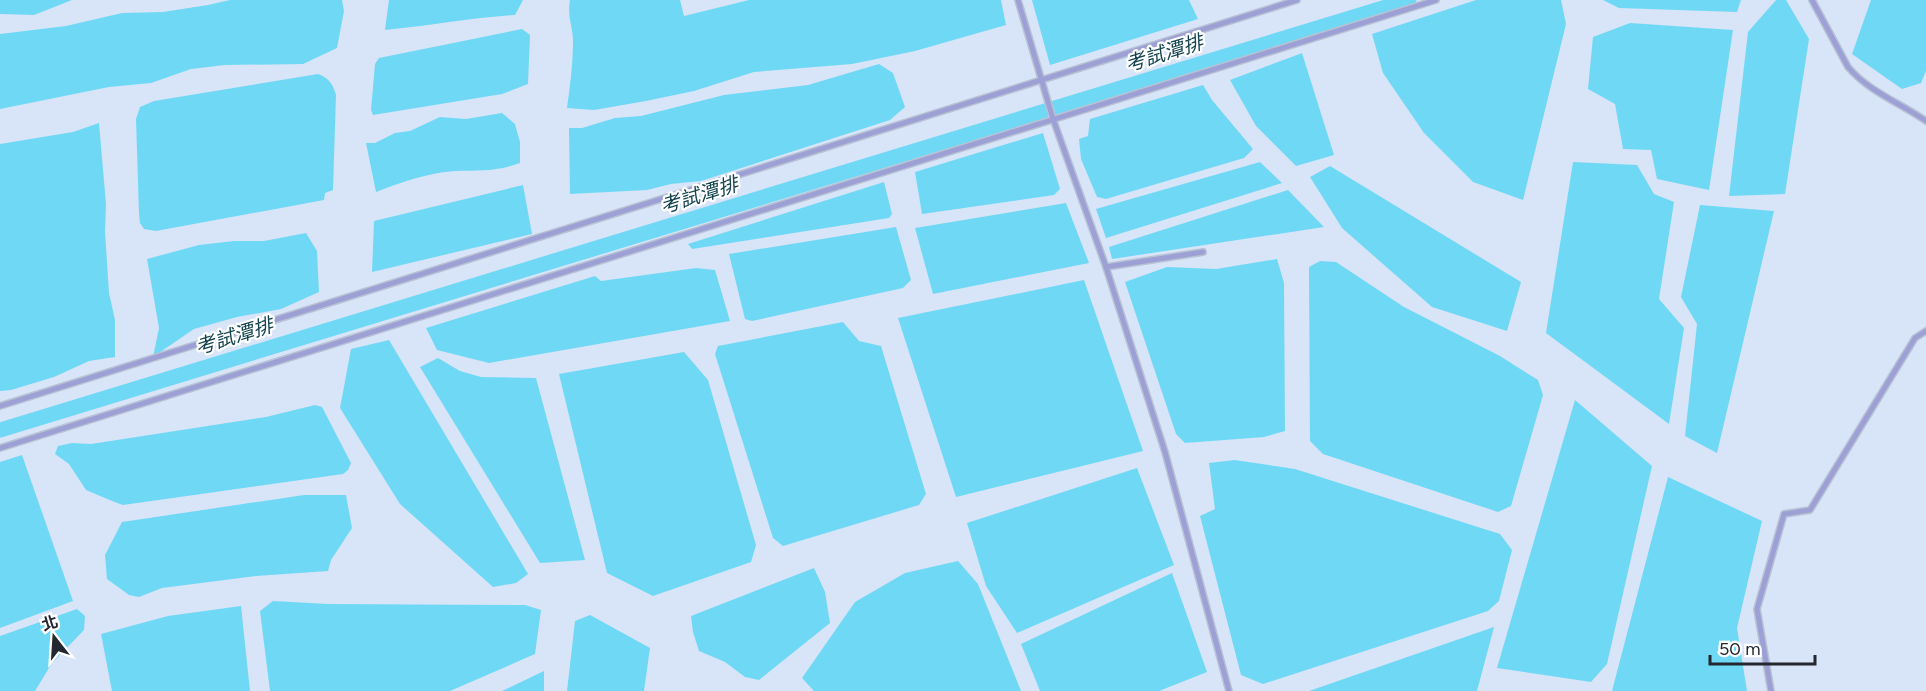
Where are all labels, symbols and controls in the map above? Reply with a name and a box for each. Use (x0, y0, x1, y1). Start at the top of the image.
water label: 考試潭排 (1122, 29, 1209, 76)
water label: 考試潭排 (657, 171, 744, 218)
water label: 考試潭排 (192, 312, 279, 359)
north arrow (24, 607, 84, 667)
text: 北 (39, 612, 60, 635)
scale bar (1710, 628, 1815, 666)
text: 50 m (1719, 638, 1761, 660)

